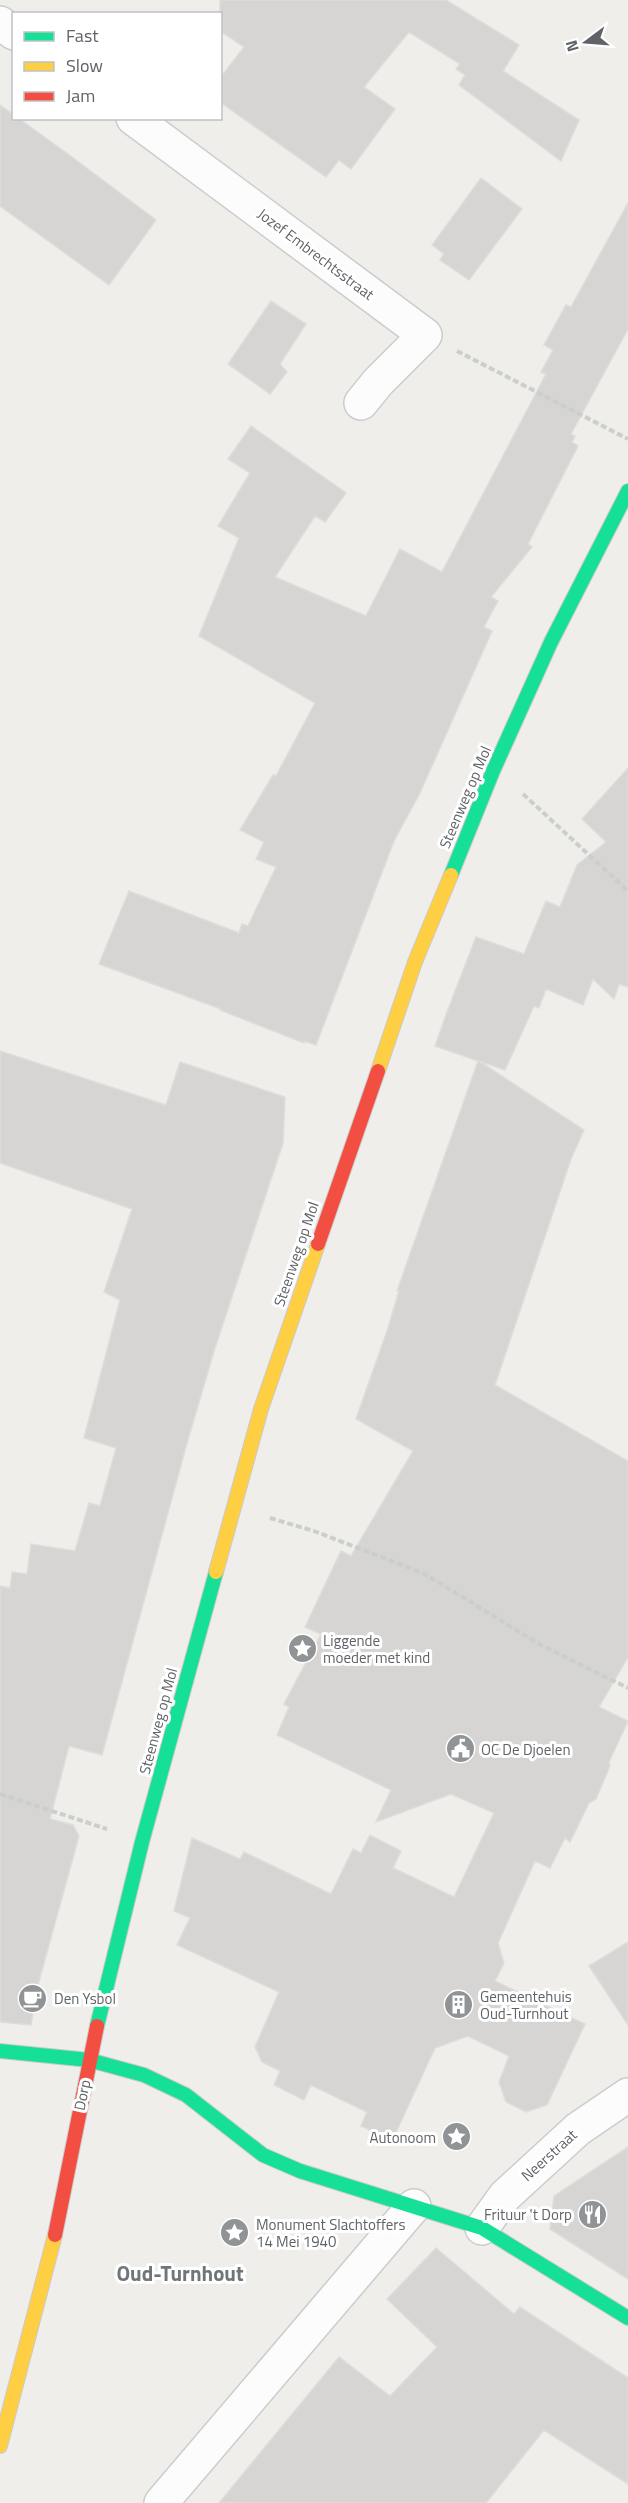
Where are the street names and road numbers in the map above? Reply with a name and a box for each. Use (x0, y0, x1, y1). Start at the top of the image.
street label: Jozef Embrechtsstraat (253, 203, 380, 306)
street label: Steenweg op Mol (433, 742, 497, 852)
street label: Steenweg op Mol (267, 1199, 325, 1309)
street label: Steenweg op Mol (133, 1665, 183, 1777)
street label: Dorp (68, 2078, 96, 2112)
street label: Neerstraat (516, 2123, 583, 2186)

